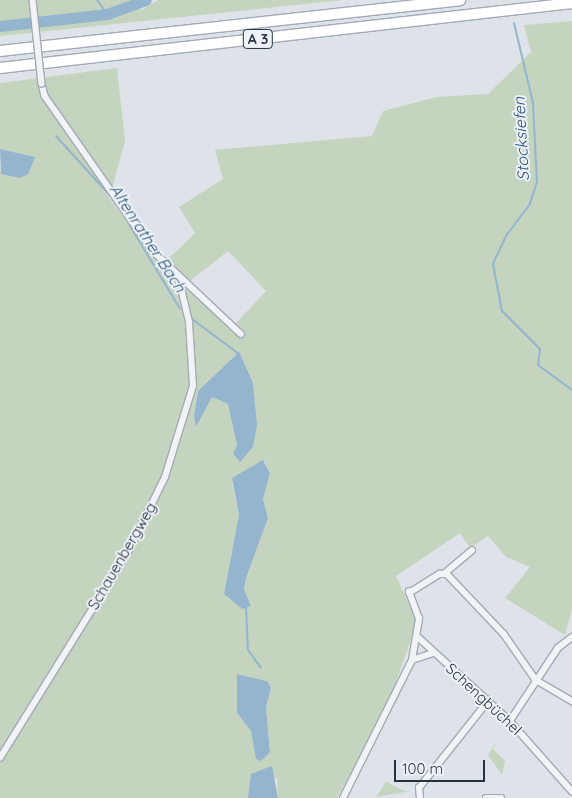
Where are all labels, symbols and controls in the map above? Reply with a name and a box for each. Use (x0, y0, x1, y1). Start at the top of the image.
road number: A 3 (242, 28, 274, 50)
water label: Stocksiefen (509, 96, 533, 182)
water label: Altenrather Bach (106, 180, 190, 296)
street label: Schauenbergweg (84, 499, 160, 613)
street label: Schengbüchel (442, 659, 526, 739)
scale bar (397, 750, 488, 782)
text: 100 m (402, 759, 443, 778)

